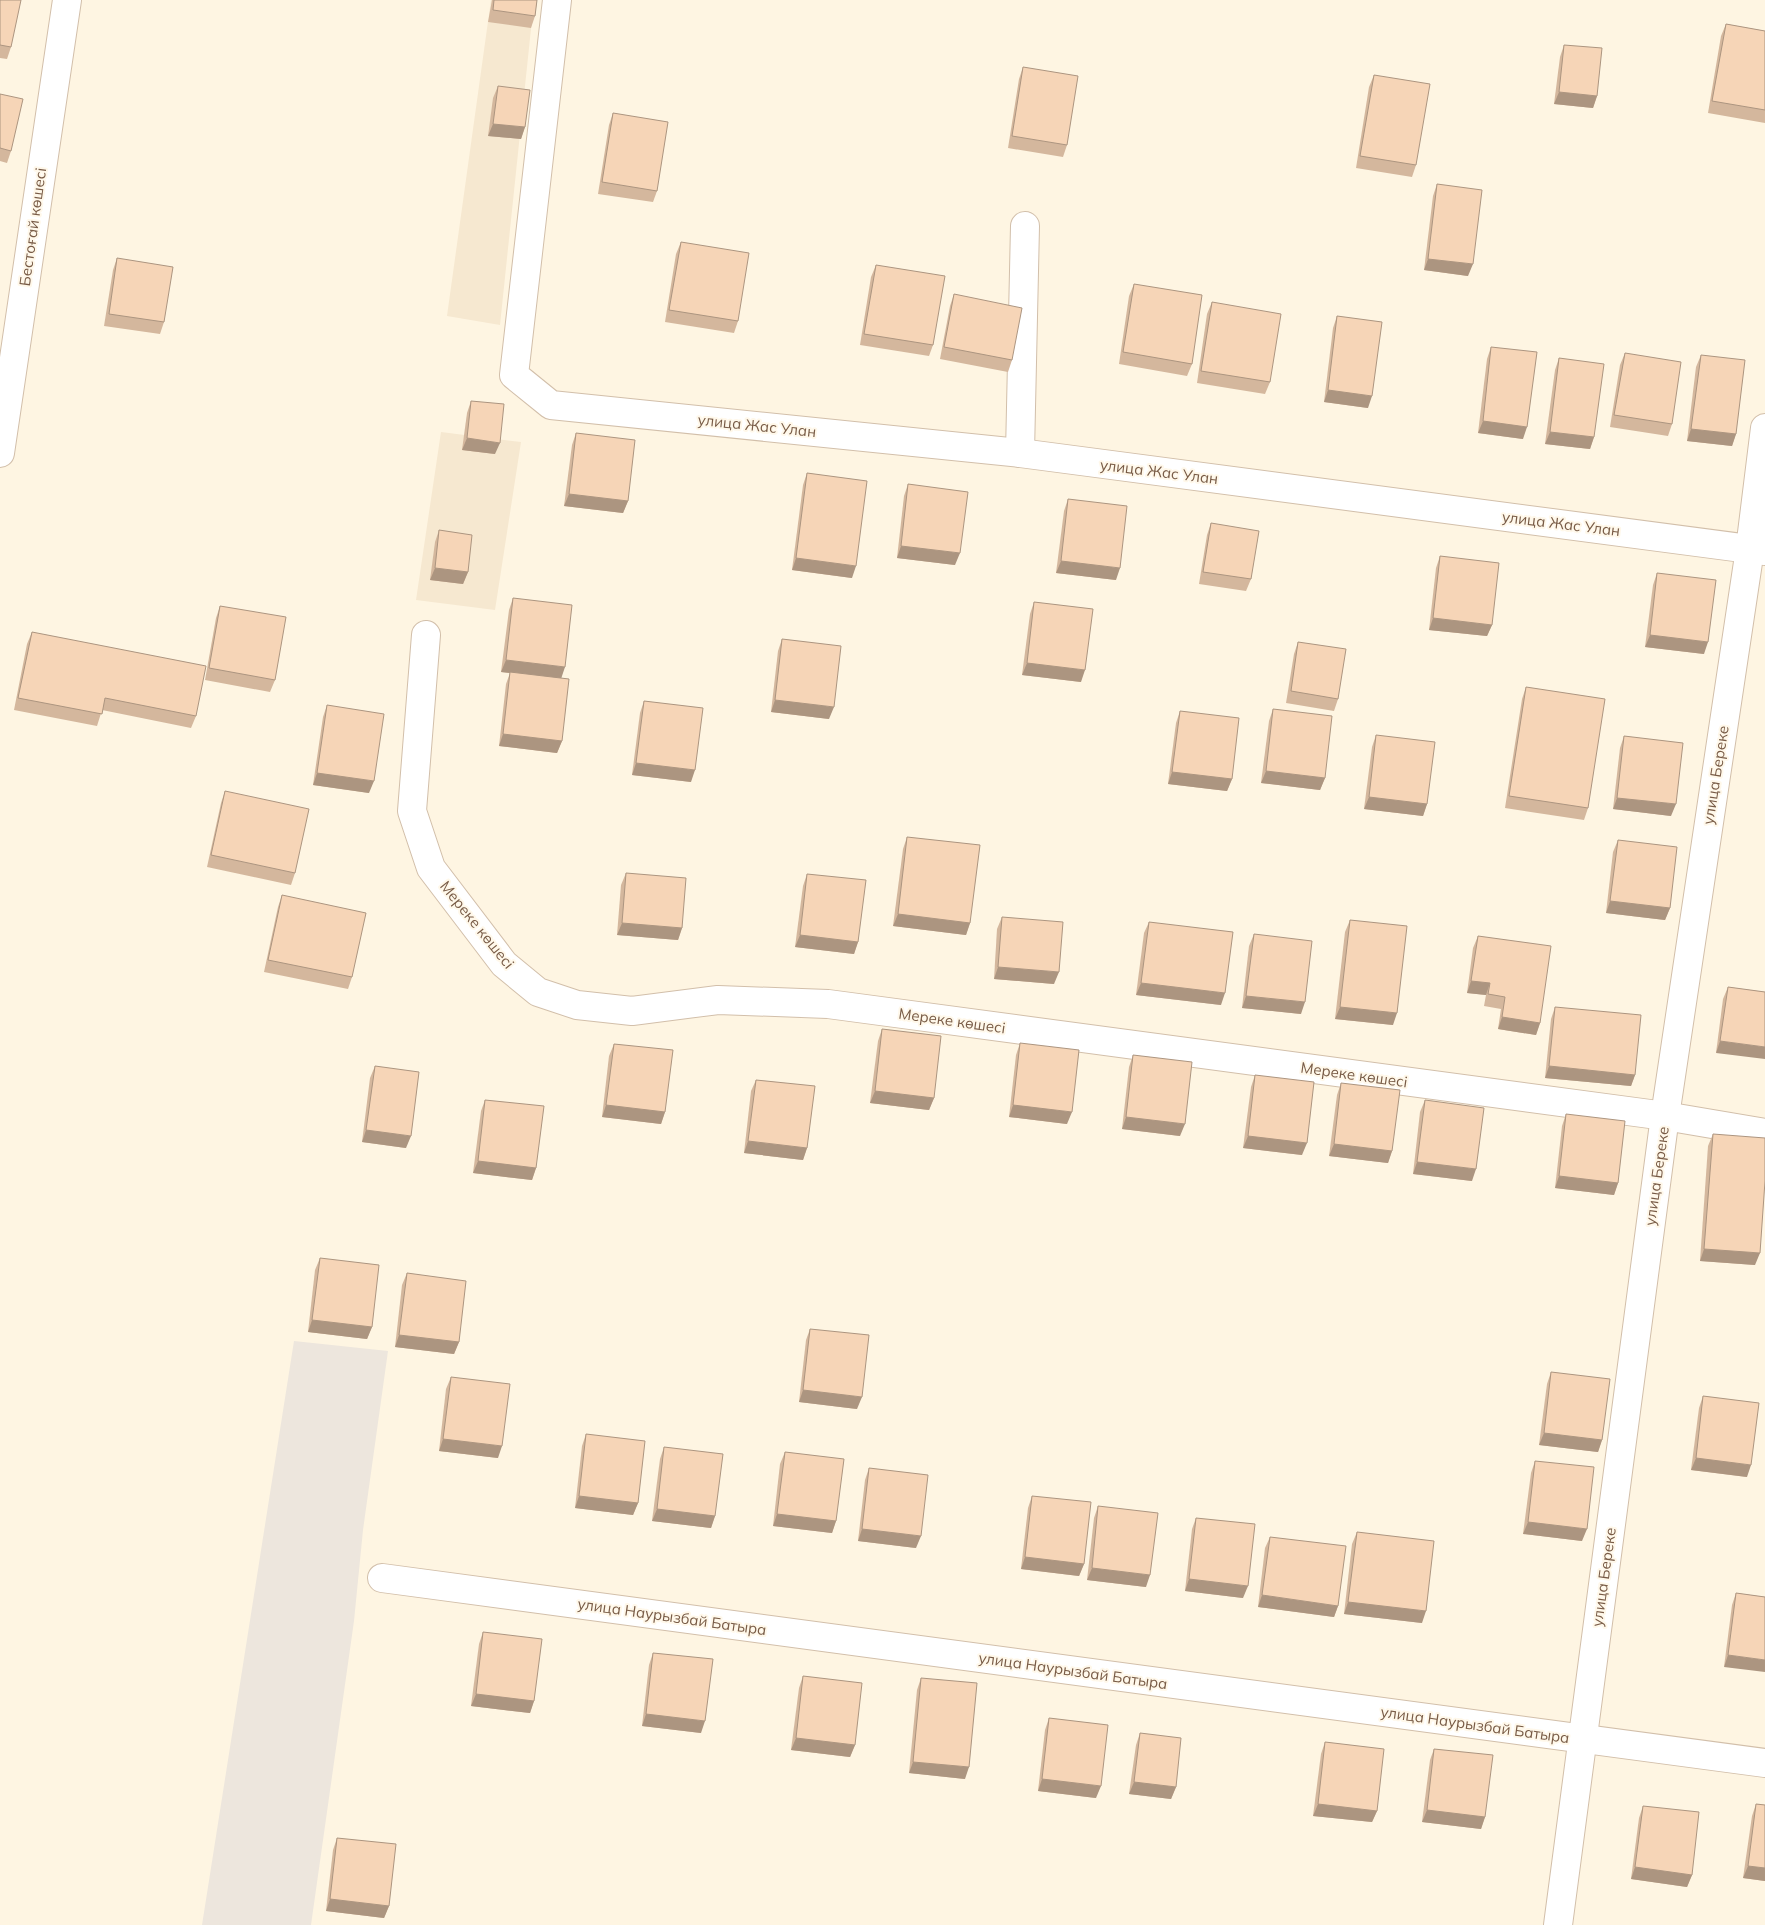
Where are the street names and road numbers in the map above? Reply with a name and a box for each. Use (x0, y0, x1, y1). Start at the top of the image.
street label: Бестоғай көшесі (15, 167, 50, 287)
street label: улица Жас Улан (697, 410, 817, 441)
street label: улица Жас Улан (1099, 455, 1219, 488)
street label: улица Жас Улан (1501, 507, 1621, 540)
street label: улица Береке (1698, 724, 1733, 826)
street label: Мереке көшесі (436, 877, 519, 972)
street label: Мереке көшесі (897, 1004, 1007, 1037)
street label: Мереке көшесі (1299, 1058, 1409, 1091)
street label: улица Береке (1640, 1125, 1673, 1227)
street label: улица Береке (1587, 1526, 1620, 1628)
street label: улица Наурызбай Батыра (576, 1594, 768, 1639)
street label: улица Наурызбай Батыра (977, 1648, 1169, 1693)
street label: улица Наурызбай Батыра (1379, 1702, 1571, 1747)

